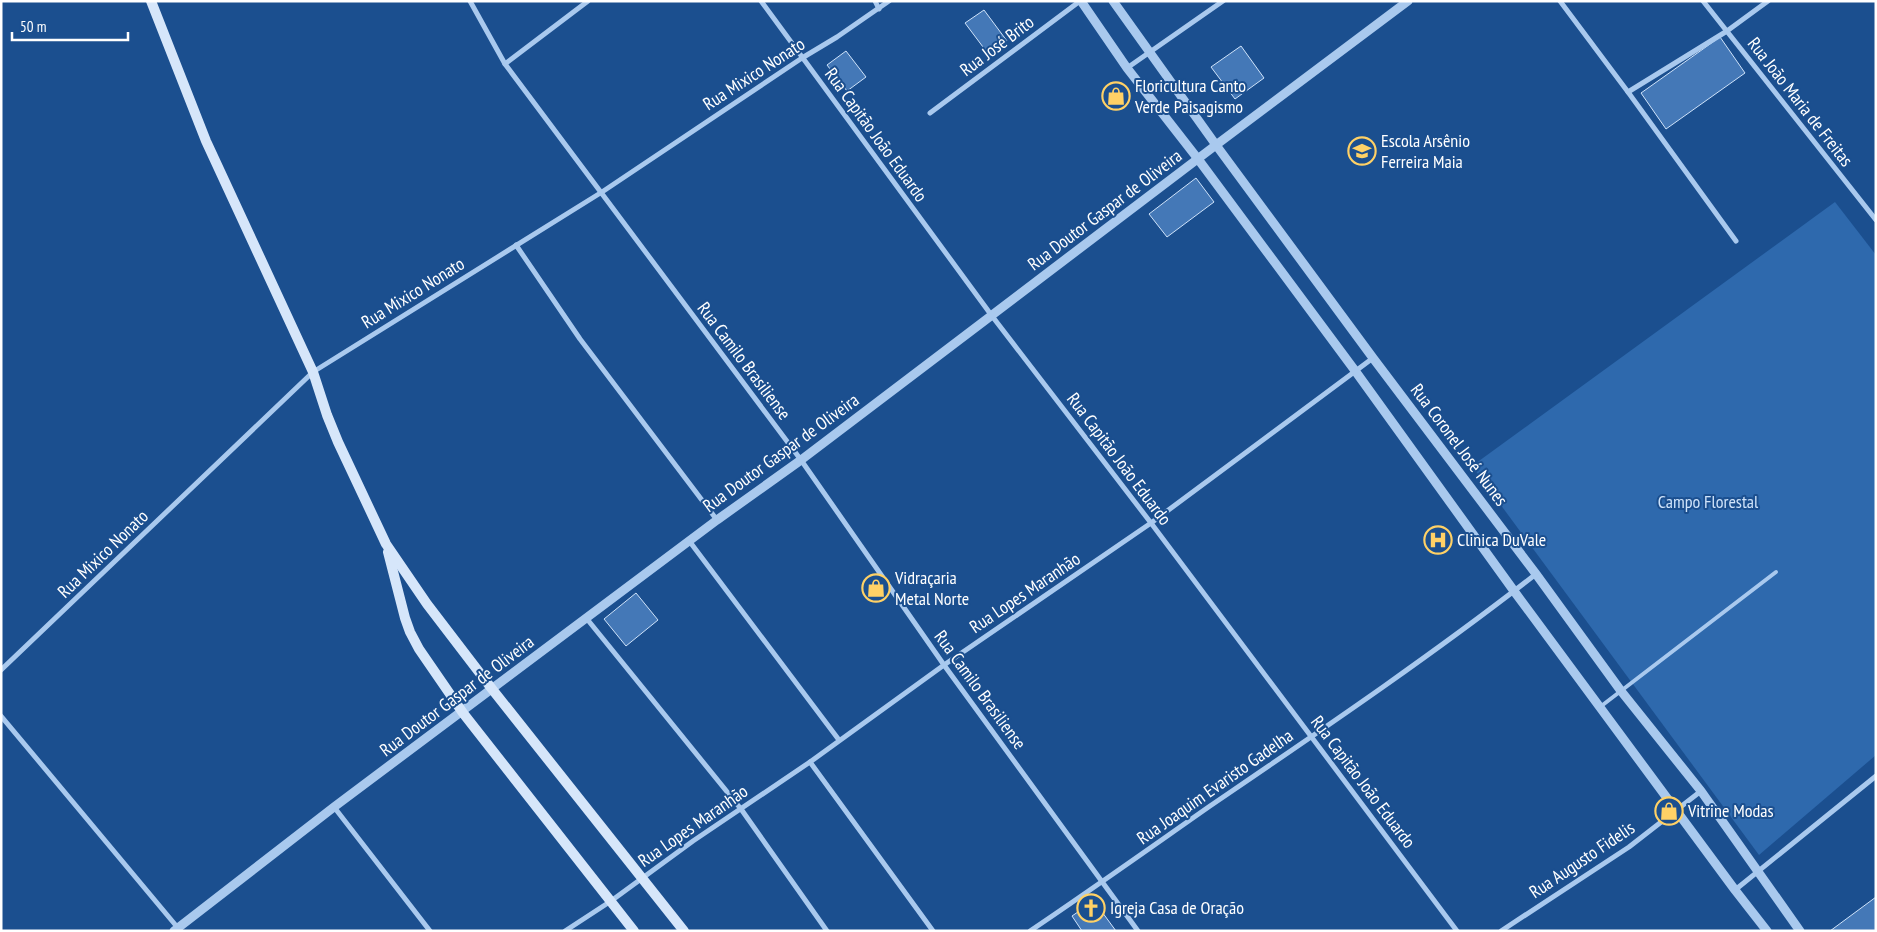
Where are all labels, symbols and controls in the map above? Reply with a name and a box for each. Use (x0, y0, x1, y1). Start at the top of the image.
scale bar (12, 10, 129, 42)
street label: Rua José Brito (955, 10, 1038, 81)
text: 50 m (20, 17, 46, 36)
street label: Rua Mixico Nonato (698, 32, 809, 115)
street label: Rua João Maria de Freitas (1743, 32, 1858, 171)
street label: Rua Capitão João Eduardo (820, 63, 933, 206)
place label: Floricultura Canto Verde Paisagismo (1134, 74, 1246, 118)
shop icon: Floricultura Canto Verde Paisagismo (1101, 81, 1131, 111)
place label: Escola Arsênio Ferreira Maia (1381, 129, 1470, 173)
school or university icon: Escola Arsênio Ferreira Maia (1347, 136, 1377, 166)
street label: Rua Doutor Gaspar de Oliveira (1023, 144, 1186, 275)
street label: Rua Mixico Nonato (357, 252, 469, 333)
street label: Rua Camilo Brasiliense (693, 297, 796, 424)
street label: Rua Coronel José Nunes (1406, 379, 1513, 510)
street label: Rua Doutor Gaspar de Oliveira (698, 388, 863, 517)
street label: Rua Capitão João Eduardo (1062, 388, 1177, 530)
park label: Campo Florestal (1658, 490, 1759, 513)
street label: Rua Mixico Nonato (53, 505, 153, 603)
hospital icon: Clinica DuVale (1423, 525, 1453, 555)
place label: Clinica DuVale (1457, 528, 1546, 551)
street label: Rua Lopes Maranhão (965, 547, 1085, 638)
place label: Vidraçaria Metal Norte (894, 566, 969, 610)
shop icon: Vidraçaria Metal Norte (861, 573, 891, 603)
street label: Rua Camilo Brasiliense (929, 626, 1031, 754)
street label: Rua Doutor Gaspar de Oliveira (375, 630, 538, 761)
street label: Rua Capitão João Eduardo (1306, 711, 1421, 853)
street label: Rua Joaquim Evaristo Gadelha (1132, 724, 1297, 849)
street label: Rua Lopes Maranhão (633, 779, 752, 872)
shop icon: Vitrine Modas (1654, 796, 1684, 826)
place label: Vitrine Modas (1687, 799, 1774, 822)
street label: Rua Augusto Fidelis (1525, 816, 1639, 903)
church icon: Igreja Casa de Oração (1076, 893, 1106, 923)
place label: Igreja Casa de Oração (1110, 896, 1244, 919)

